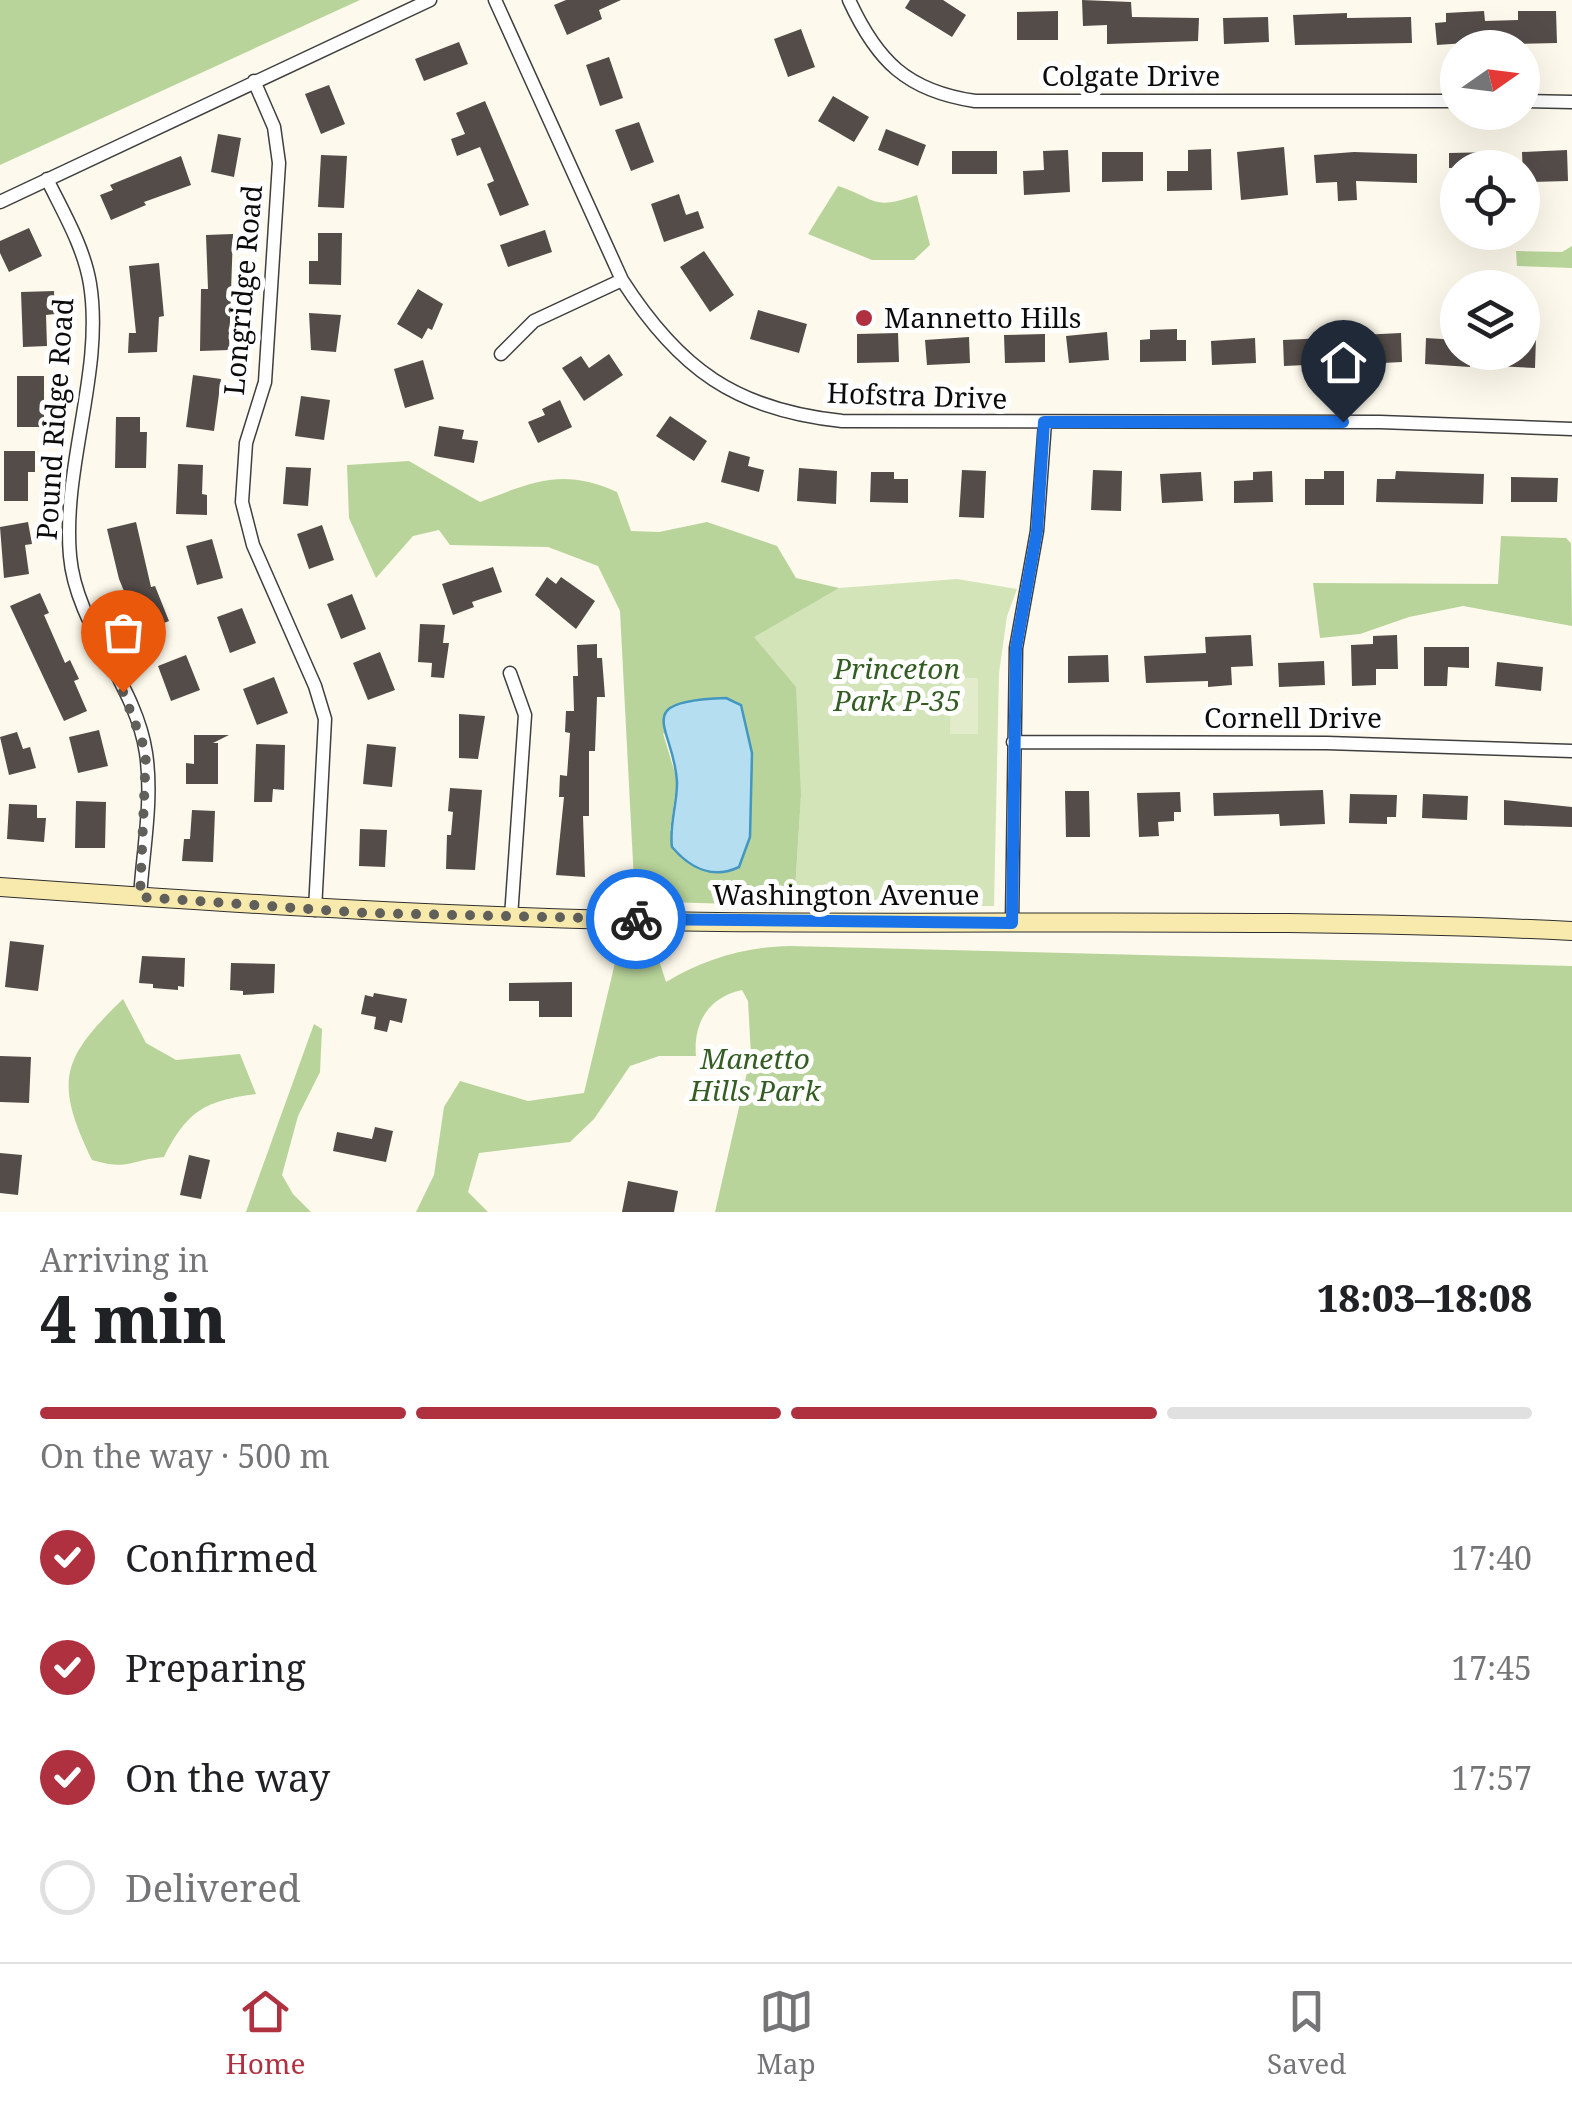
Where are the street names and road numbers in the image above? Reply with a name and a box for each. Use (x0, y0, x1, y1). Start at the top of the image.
street label: Colgate Drive (1042, 56, 1220, 94)
street label: Longridge Road (214, 183, 270, 397)
street label: Pound Ridge Road (27, 297, 81, 541)
street label: Hofstra Drive (826, 373, 1008, 417)
street label: Cornell Drive (1204, 698, 1382, 736)
street label: Washington Avenue (712, 875, 980, 913)

